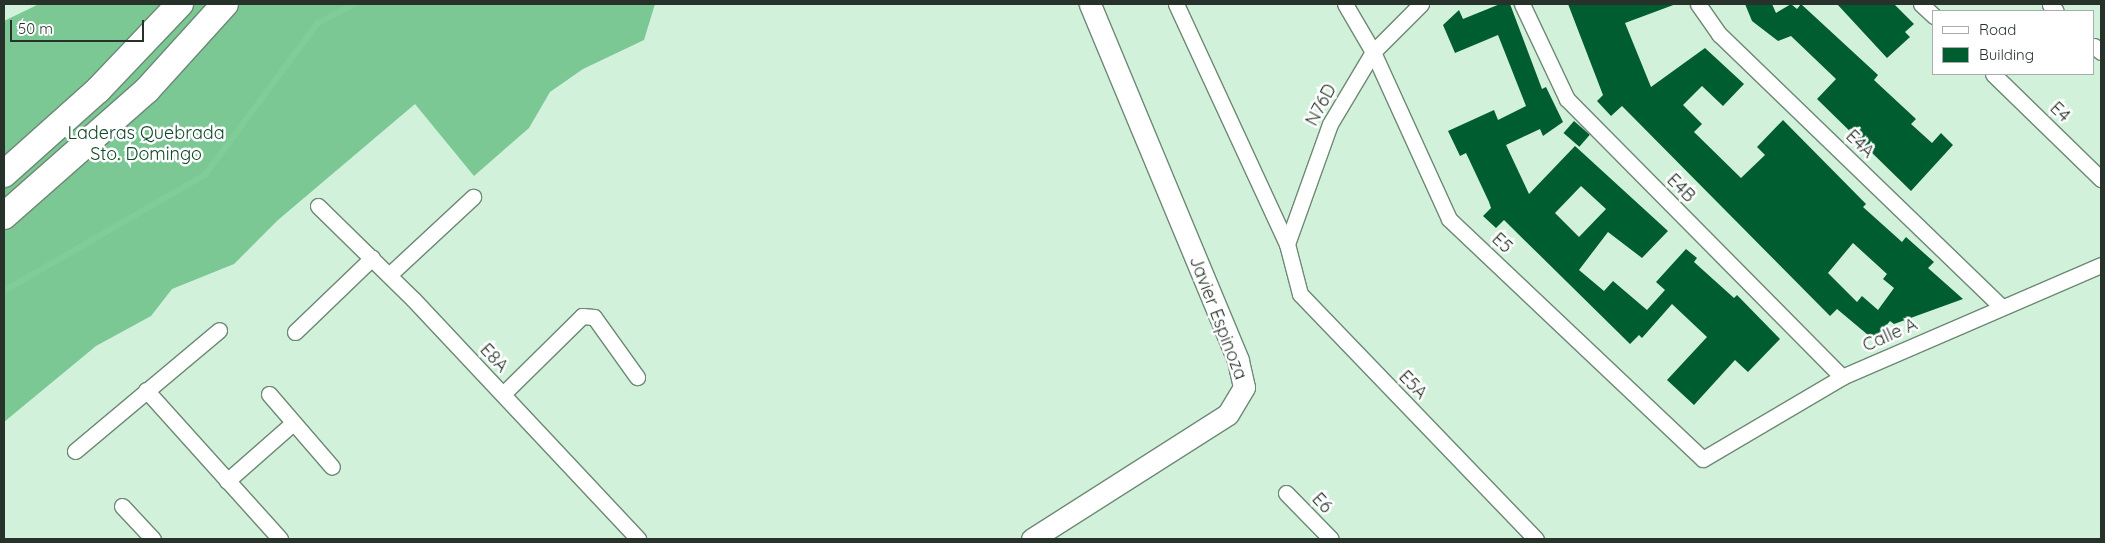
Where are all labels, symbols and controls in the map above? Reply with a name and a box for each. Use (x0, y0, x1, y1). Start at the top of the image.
scale bar (12, 10, 146, 42)
legend (1932, 10, 2095, 75)
text: 50 m (18, 19, 53, 38)
text: Road (1979, 20, 2016, 39)
text: Building (1979, 45, 2034, 64)
street label: N76D (1301, 80, 1341, 130)
street label: E4 (2045, 97, 2075, 127)
park label: Laderas Quebrada Sto. Domingo (67, 123, 225, 166)
street label: E4A (1841, 125, 1879, 163)
street label: E4B (1662, 169, 1700, 207)
street label: E5 (1487, 228, 1517, 258)
street label: Javier Espinoza (1185, 253, 1251, 383)
street label: Calle A (1859, 313, 1921, 357)
street label: E8A (475, 339, 513, 377)
street label: E5A (1394, 366, 1432, 404)
street label: E6 (1307, 488, 1337, 518)

